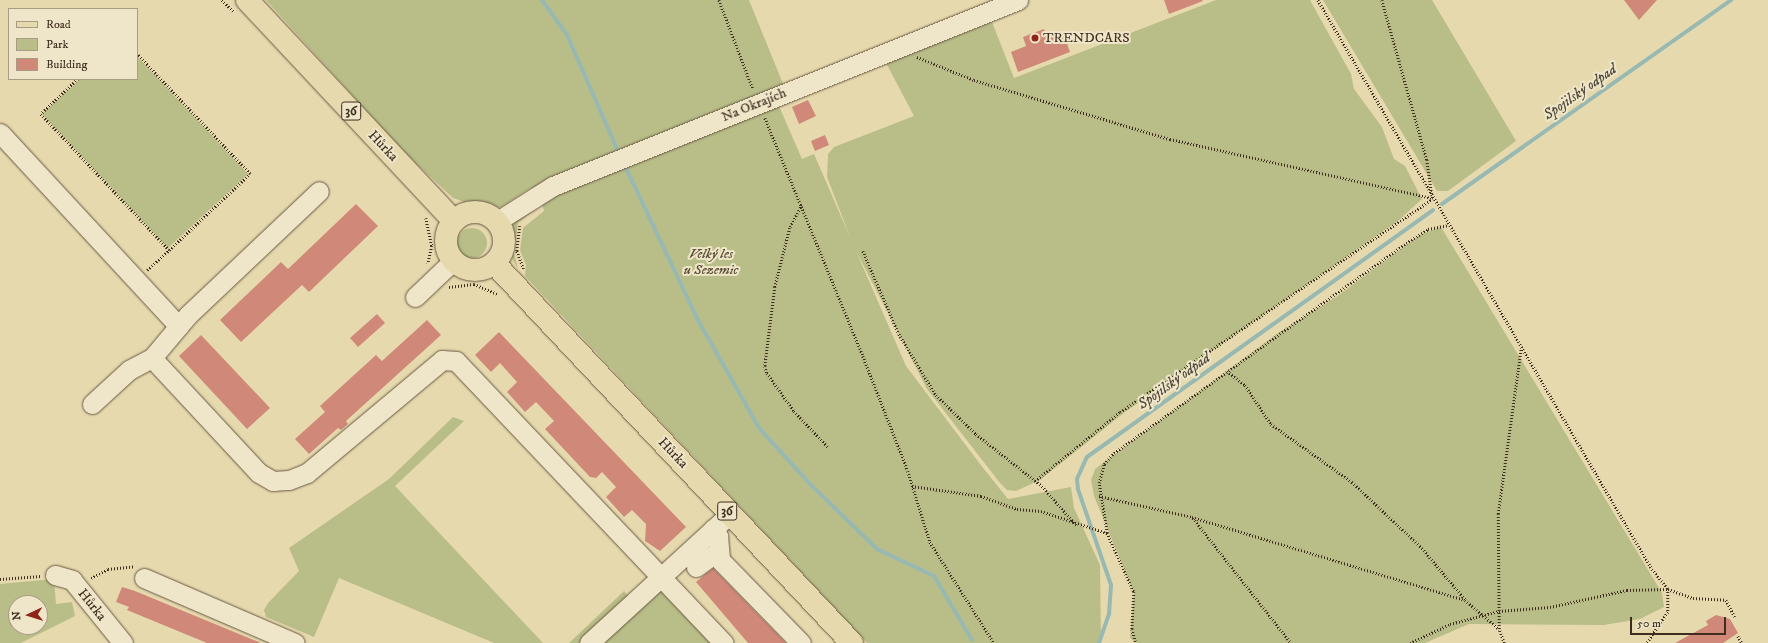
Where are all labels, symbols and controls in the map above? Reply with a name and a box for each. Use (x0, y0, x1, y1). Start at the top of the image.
legend (8, 8, 138, 80)
text: Road (46, 17, 71, 32)
place label: TRENDCARS (1043, 30, 1130, 46)
marker: TRENDCARS (1030, 33, 1040, 43)
text: Park (46, 37, 68, 52)
text: Building (46, 57, 87, 72)
water label: Spojilský odpad (1540, 60, 1620, 124)
street label: Na Okrajích (719, 84, 789, 126)
road number: 36 (341, 100, 361, 122)
street label: Hůrka (364, 127, 402, 165)
park label: Velký les u Sezemic (684, 246, 738, 278)
water label: Spojilský odpad (1134, 349, 1214, 413)
street label: Hůrka (654, 434, 692, 472)
road number: 36 (717, 500, 737, 522)
street label: Hůrka (74, 586, 110, 624)
north arrow (8, 595, 48, 635)
scale bar (1632, 609, 1728, 635)
text: N (10, 611, 24, 621)
text: 50 m (1637, 616, 1661, 631)

